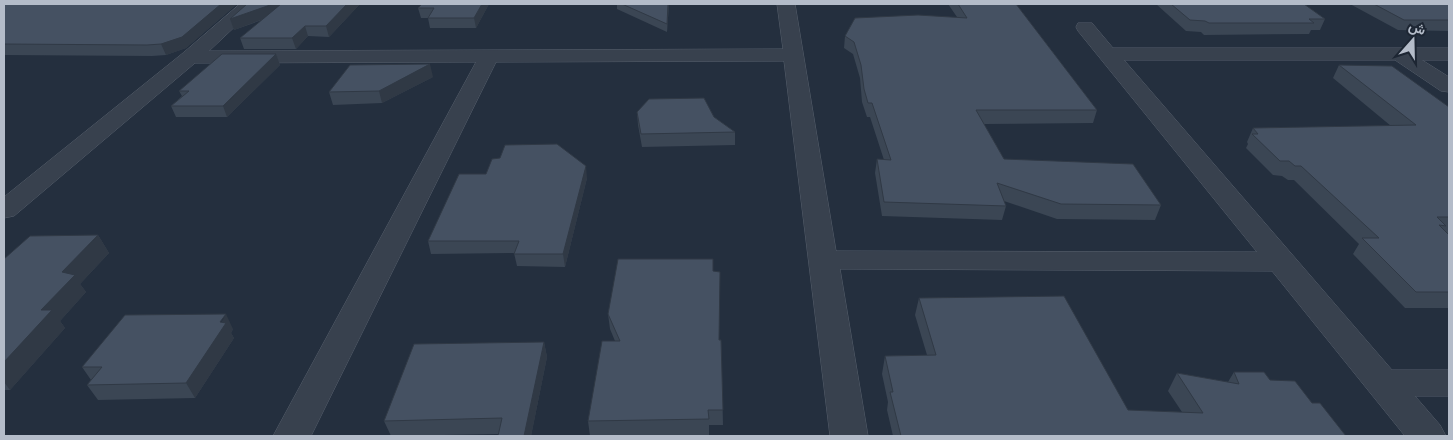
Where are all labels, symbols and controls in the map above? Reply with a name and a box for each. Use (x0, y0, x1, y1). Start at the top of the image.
north arrow (1388, 15, 1438, 65)
text: ش (1406, 17, 1428, 39)

